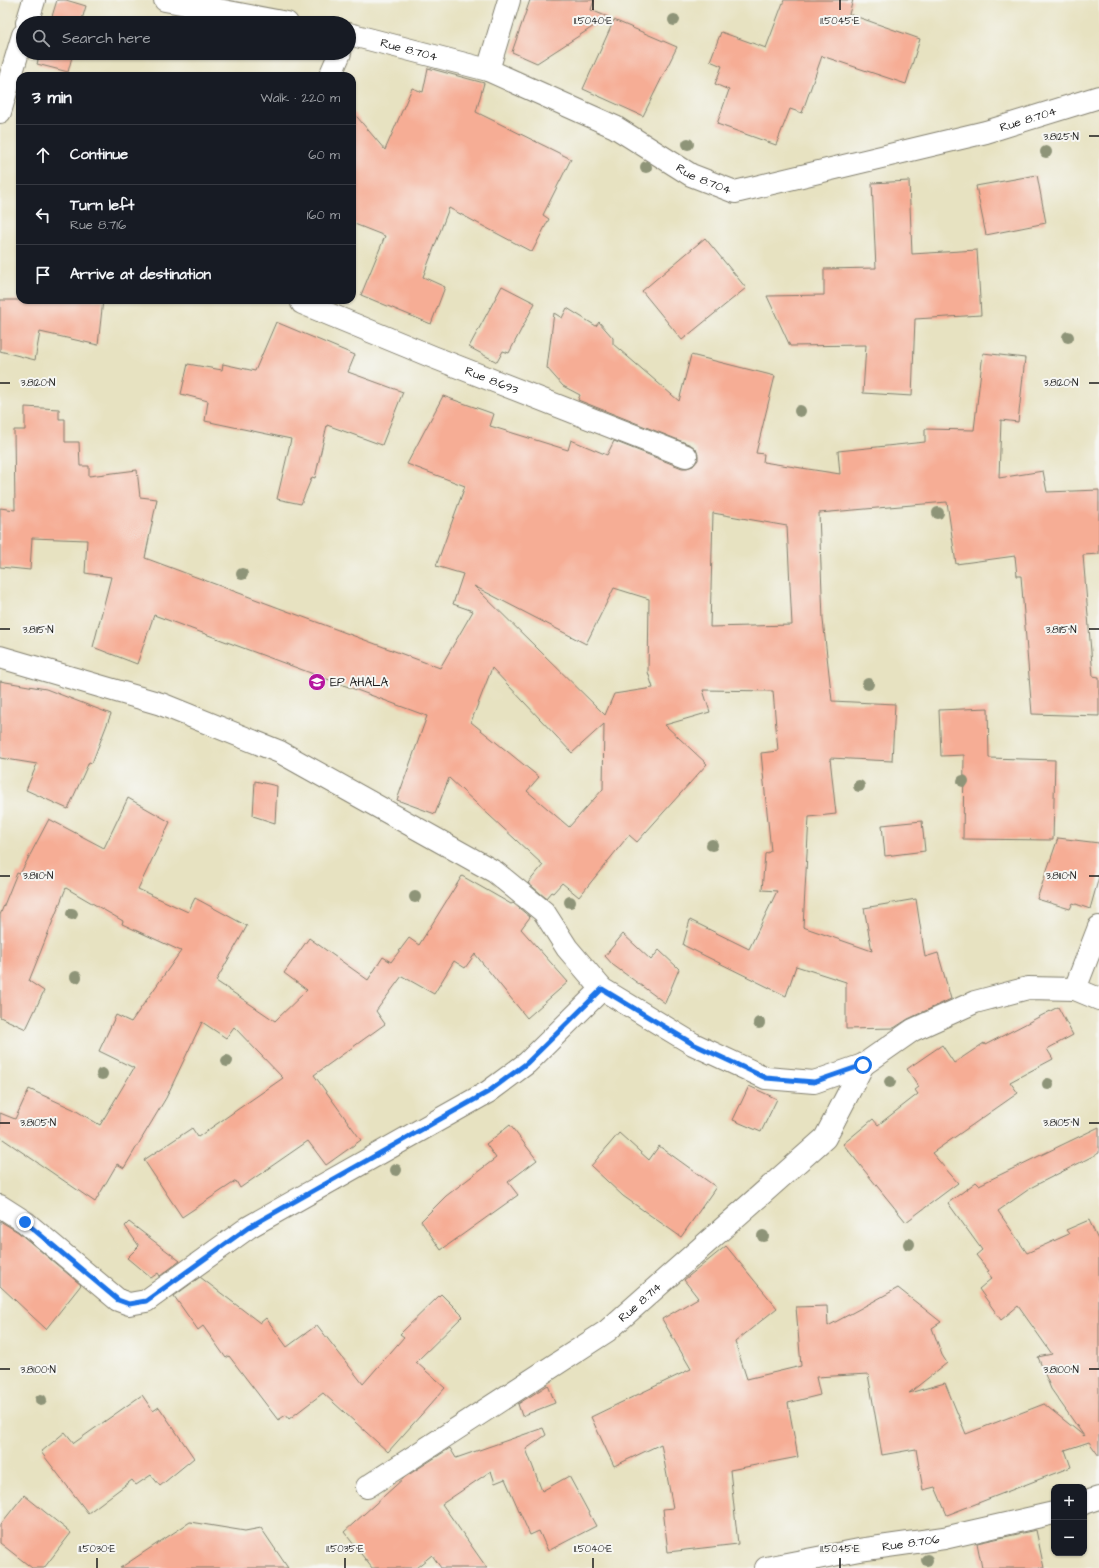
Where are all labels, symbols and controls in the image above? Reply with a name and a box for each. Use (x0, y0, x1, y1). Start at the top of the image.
text: 11.5040°E (574, 14, 612, 28)
text: 11.5045°E (820, 14, 860, 28)
search box (16, 16, 356, 60)
icon: search (30, 27, 52, 49)
text: Search here (62, 28, 151, 49)
street label: Rue 8.704 (378, 34, 439, 66)
text: 3 min (32, 86, 72, 110)
text: Walk · 220 m (260, 89, 340, 107)
street label: Rue 8.704 (998, 103, 1059, 136)
text: 3.8125°N (1043, 130, 1079, 144)
icon: ahead (32, 144, 54, 166)
text: Continue (70, 144, 128, 165)
text: 60 m (308, 146, 340, 164)
street label: Rue 8.704 (673, 160, 734, 199)
text: Turn left (70, 195, 134, 216)
icon: left (32, 204, 54, 226)
text: 160 m (307, 206, 340, 224)
text: Rue 8.716 (70, 216, 126, 234)
icon: arrive (32, 264, 54, 286)
text: Arrive at destination (70, 264, 211, 285)
street label: Rue 8.693 (462, 362, 521, 399)
text: 3.8120°N (21, 376, 55, 390)
text: 3.8120°N (1044, 376, 1078, 390)
text: 3.8115°N (22, 623, 54, 637)
text: 3.8115°N (1045, 623, 1077, 637)
school or university icon: EP AHALA (307, 672, 327, 692)
place label: EP AHALA (330, 674, 389, 691)
text: 3.8110°N (23, 869, 53, 883)
text: 3.8110°N (1046, 869, 1076, 883)
route start (854, 1056, 872, 1074)
text: 3.8105°N (20, 1116, 56, 1130)
text: 3.8105°N (1043, 1116, 1079, 1130)
route end (16, 1213, 34, 1231)
street label: Rue 8.714 (615, 1279, 665, 1326)
text: 3.8100°N (20, 1363, 56, 1377)
text: 3.8100°N (1043, 1363, 1079, 1377)
map controls (1051, 1484, 1087, 1556)
button: + (1051, 1484, 1087, 1520)
button: − (1051, 1520, 1087, 1556)
street label: Rue 8.706 (881, 1531, 941, 1556)
text: 11.5030°E (79, 1542, 116, 1556)
text: 11.5035°E (326, 1542, 364, 1556)
text: 11.5040°E (574, 1542, 612, 1556)
text: 11.5045°E (820, 1542, 860, 1556)

